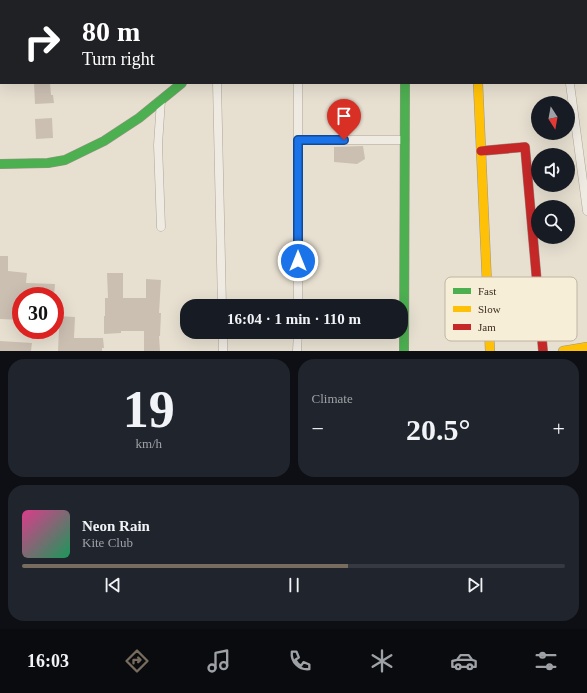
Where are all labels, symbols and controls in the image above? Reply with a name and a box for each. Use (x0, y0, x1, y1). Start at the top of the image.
icon: right (16, 16, 68, 68)
text: 80 m (82, 16, 140, 47)
text: Turn right (82, 49, 155, 69)
north arrow (531, 96, 575, 140)
map controls (531, 96, 575, 244)
pin (327, 99, 361, 140)
icon: arrive (333, 105, 355, 127)
button: sound (531, 148, 575, 192)
button: search (531, 200, 575, 244)
position arrow (277, 240, 319, 282)
legend (445, 277, 577, 341)
text: Fast (478, 285, 496, 297)
speed limit sign: 30 (12, 287, 64, 339)
text: Slow (478, 303, 501, 315)
text: 16:04 · 1 min · 110 m (227, 311, 361, 327)
text: Jam (478, 321, 496, 333)
text: 19 (123, 381, 175, 438)
text: Climate (312, 391, 353, 406)
text: 20.5° (406, 413, 471, 446)
text: − (312, 416, 324, 441)
text: + (553, 416, 565, 441)
text: km/h (135, 436, 162, 451)
text: Neon Rain (82, 518, 150, 534)
text: Kite Club (82, 535, 133, 550)
icon: previous (102, 574, 124, 596)
icon: pause (283, 574, 305, 596)
icon: next (464, 574, 486, 596)
icon: directions (123, 647, 151, 675)
icon: music (205, 647, 233, 675)
icon: phone (286, 647, 314, 675)
icon: climate (368, 647, 396, 675)
icon: car (450, 647, 478, 675)
icon: filters (532, 647, 560, 675)
text: 16:03 (27, 651, 69, 671)

